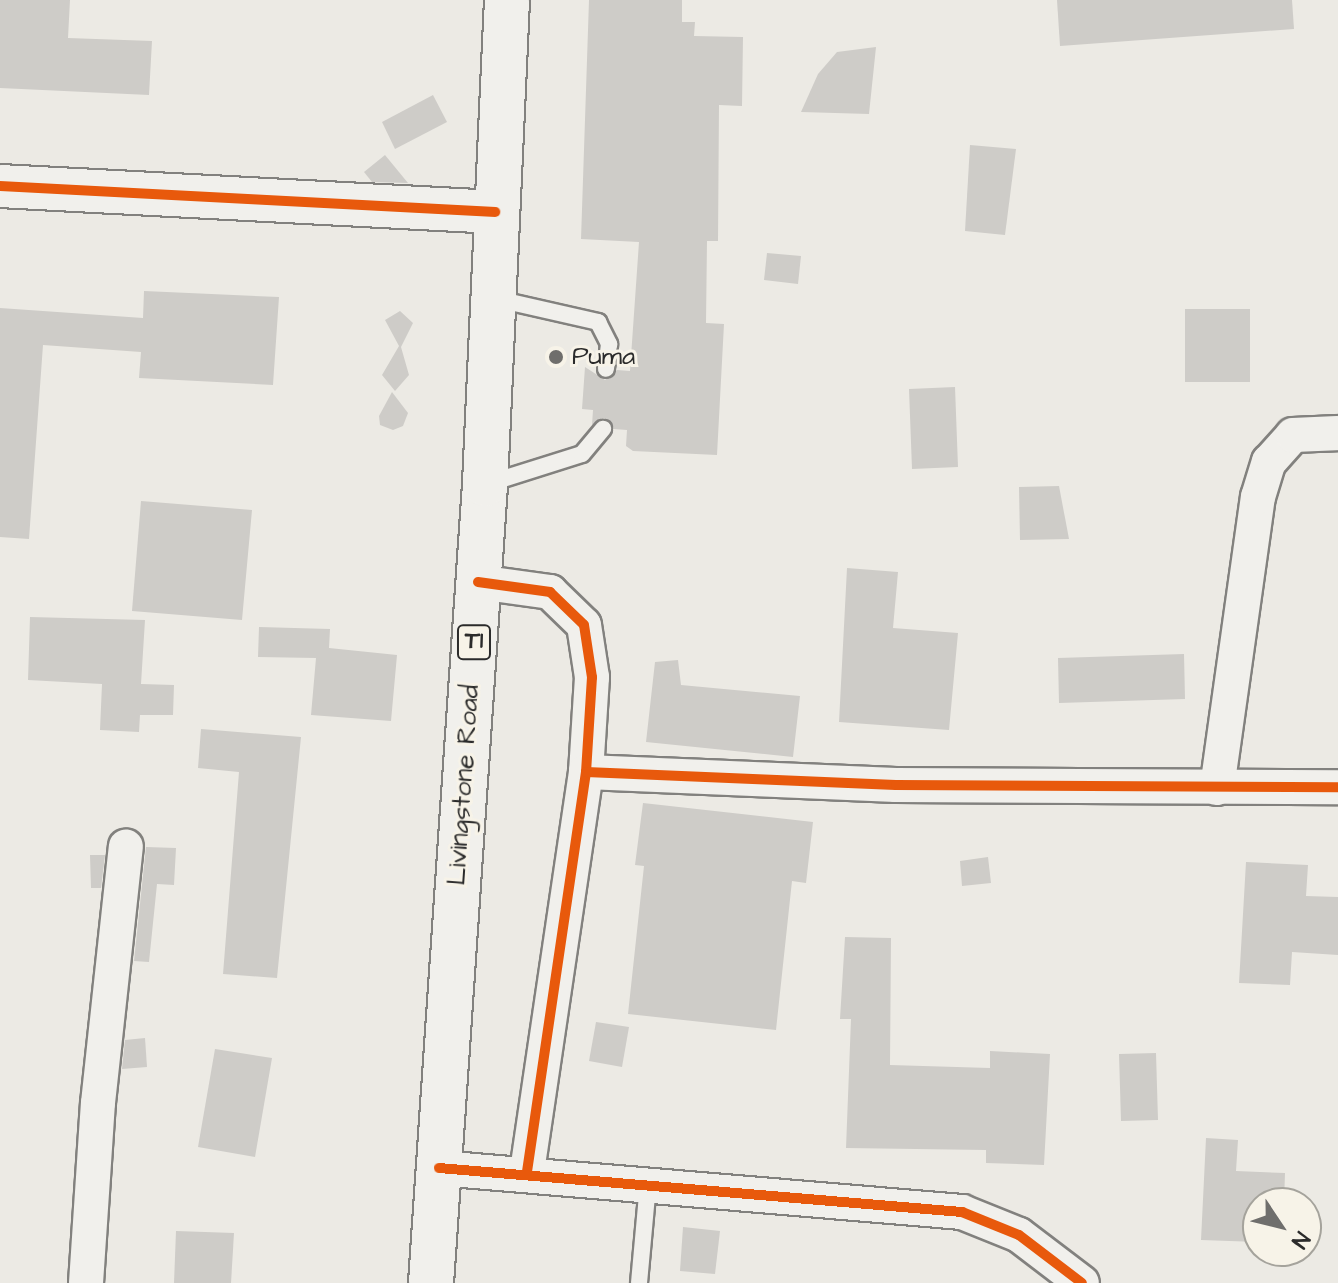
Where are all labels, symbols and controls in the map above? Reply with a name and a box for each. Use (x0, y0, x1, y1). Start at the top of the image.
place label: Puma (572, 341, 635, 373)
marker: Puma (547, 348, 565, 366)
road number: T1 (456, 622, 492, 662)
street label: Livingstone Road (441, 684, 487, 886)
north arrow (1242, 1187, 1322, 1267)
text: N (1284, 1225, 1317, 1254)

